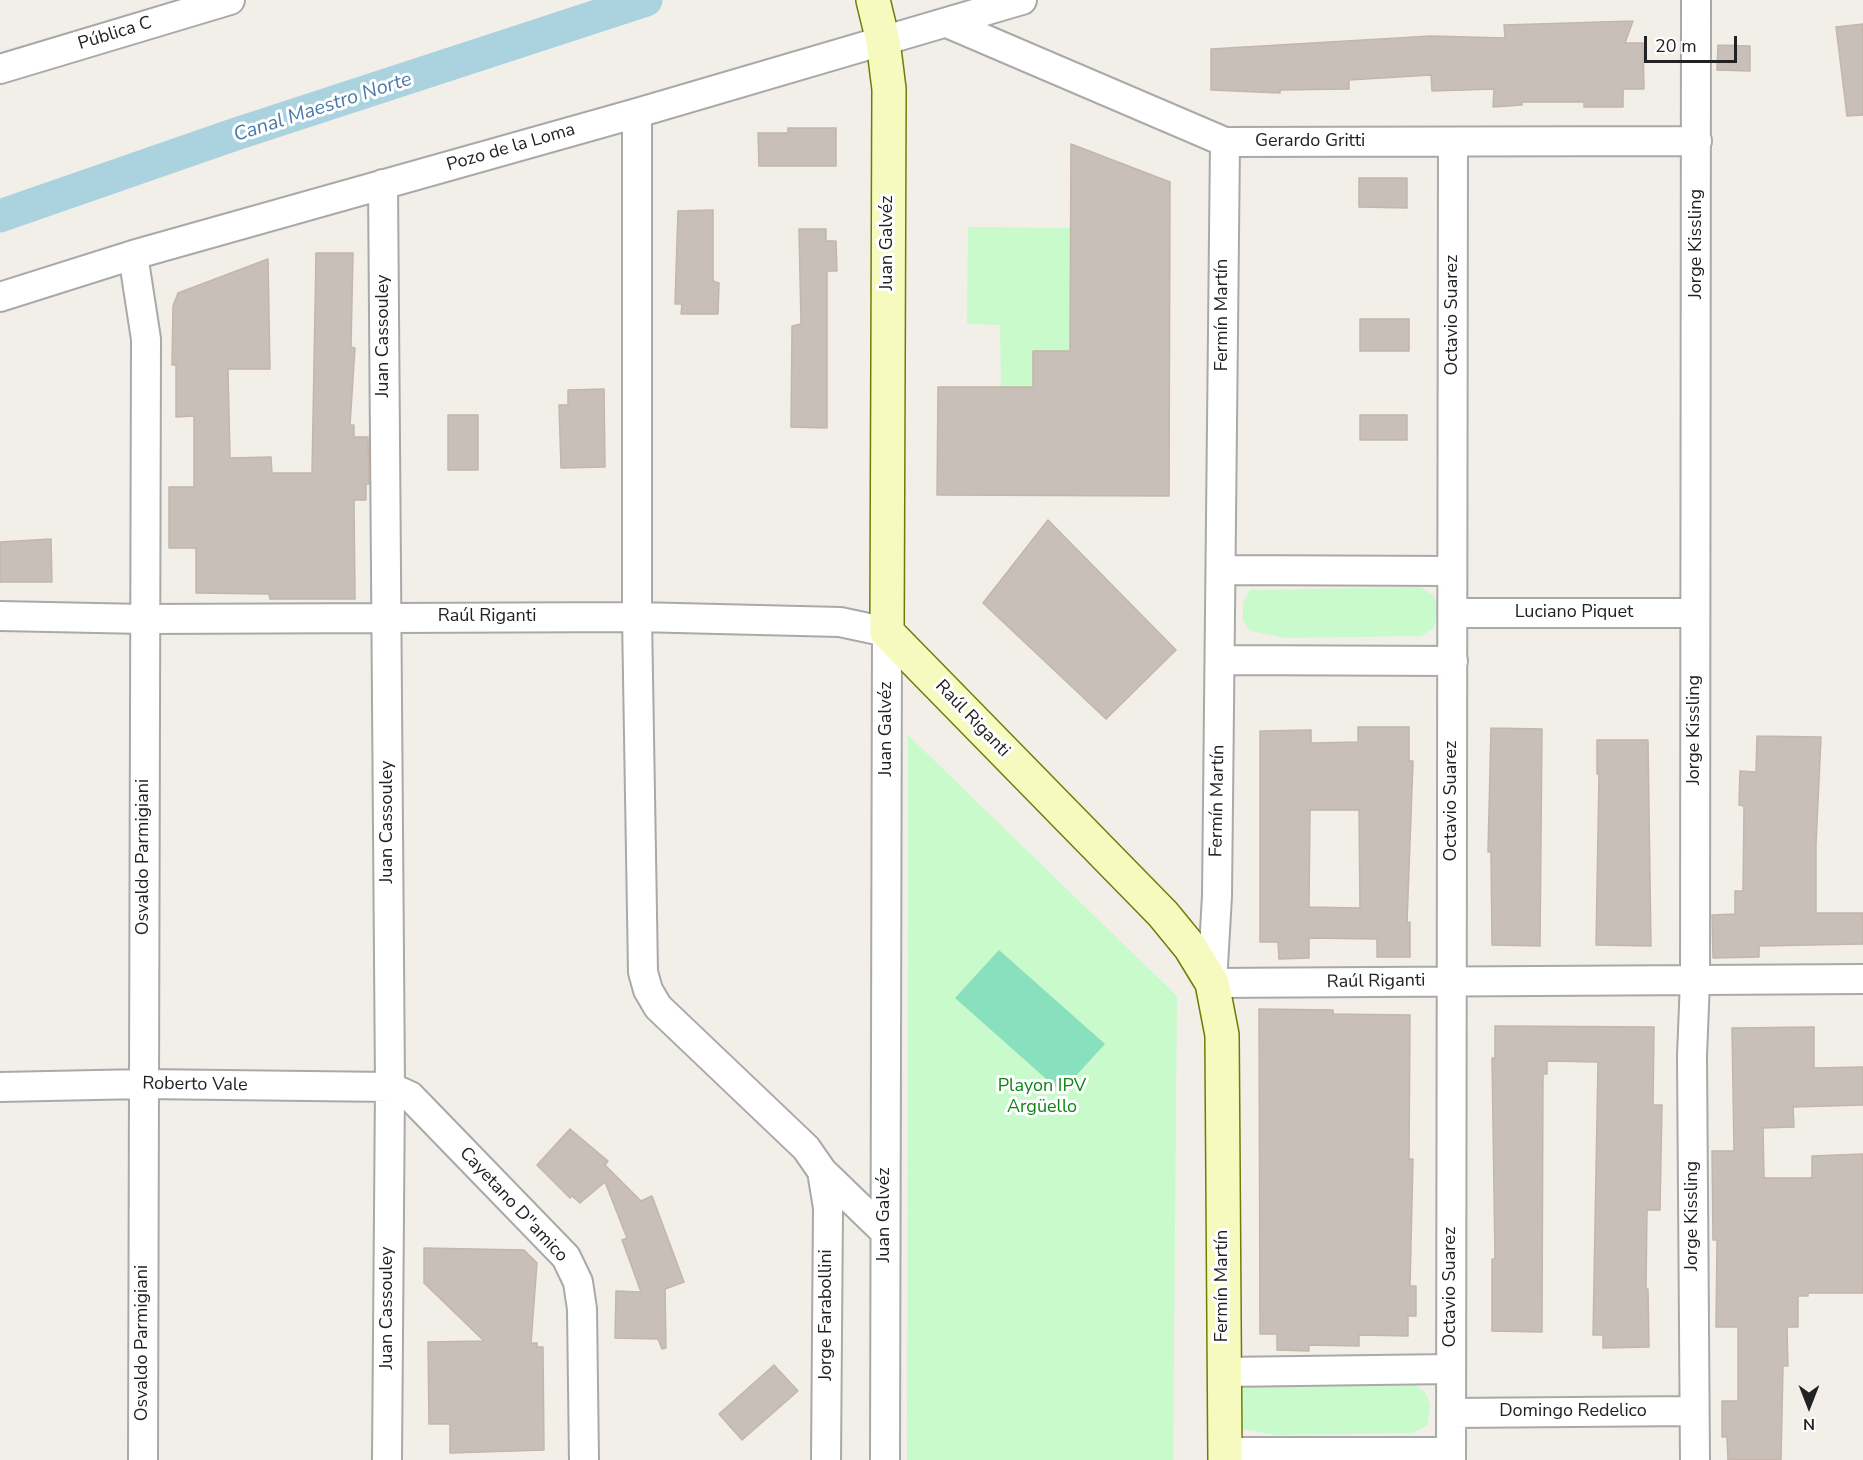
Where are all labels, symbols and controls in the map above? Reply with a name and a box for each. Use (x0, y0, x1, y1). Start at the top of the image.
street label: Pública C (76, 13, 154, 55)
scale bar (1647, 24, 1740, 62)
text: 20 m (1655, 34, 1697, 58)
water label: Canal Maestro Norte (231, 68, 415, 148)
street label: Pozo de la Loma (444, 119, 578, 177)
street label: Gerardo Gritti (1255, 131, 1365, 153)
street label: Jorge Kissling (1686, 189, 1708, 299)
street label: Juan Galvéz (877, 195, 899, 291)
street label: Octavio Suarez (1442, 255, 1464, 375)
street label: Fermín Martín (1212, 259, 1234, 371)
street label: Juan Cassouley (373, 274, 395, 398)
street label: Luciano Piquet (1515, 602, 1633, 624)
street label: Raúl Riganti (438, 606, 536, 628)
street label: Jorge Kissling (1684, 675, 1706, 785)
street label: Raúl Riganti (930, 676, 1014, 762)
street label: Juan Galvéz (876, 681, 898, 777)
street label: Octavio Suarez (1441, 741, 1463, 861)
street label: Fermín Martín (1206, 745, 1230, 857)
street label: Juan Cassouley (377, 760, 399, 884)
street label: Osvaldo Parmigiani (133, 779, 155, 935)
street label: Raúl Riganti (1327, 970, 1425, 994)
street label: Roberto Vale (142, 1073, 248, 1097)
park label: Playon IPV Argüello (998, 1076, 1086, 1118)
street label: Cayetano D''amico (454, 1143, 572, 1267)
street label: Jorge Kissling (1682, 1161, 1704, 1271)
street label: Juan Galvéz (874, 1167, 896, 1263)
street label: Octavio Suarez (1440, 1227, 1462, 1347)
street label: Fermín Martín (1212, 1230, 1234, 1342)
street label: Juan Cassouley (377, 1246, 399, 1370)
street label: Jorge Farabollini (816, 1249, 838, 1381)
street label: Osvaldo Parmigiani (132, 1265, 154, 1421)
north arrow (1779, 1376, 1839, 1436)
street label: Domingo Redelico (1499, 1401, 1647, 1423)
text: N (1803, 1413, 1815, 1435)

